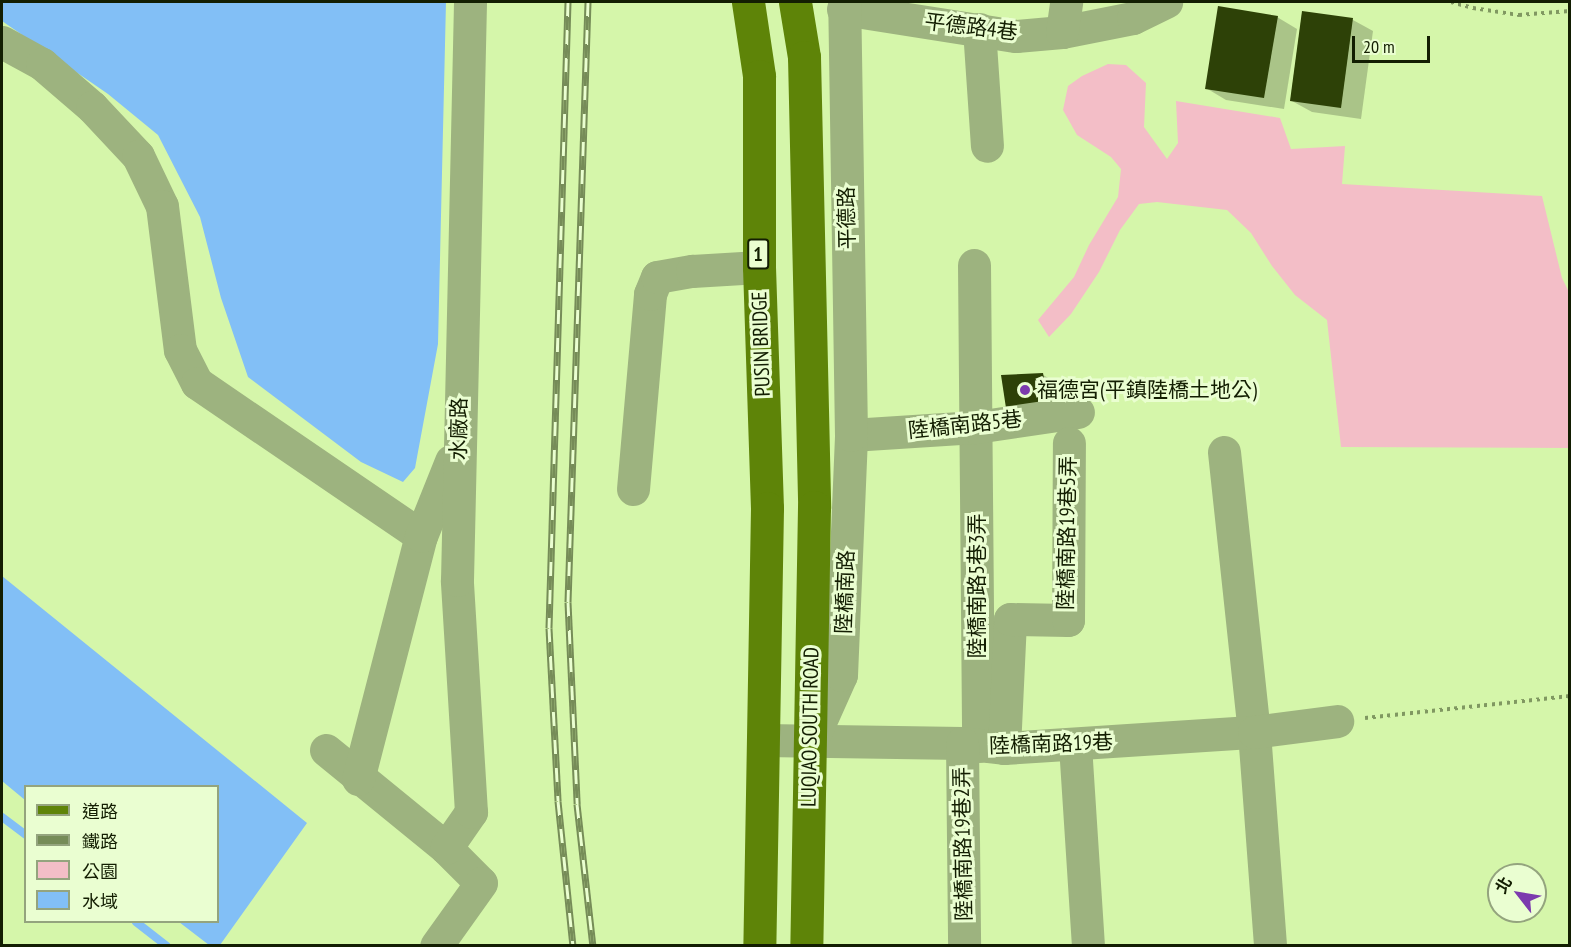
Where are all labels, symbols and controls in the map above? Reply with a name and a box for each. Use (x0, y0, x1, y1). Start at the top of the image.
street label: 平德路4巷 (923, 9, 1019, 45)
scale bar (1355, 24, 1433, 62)
text: 20 m (1363, 35, 1395, 58)
street label: 平德路 (834, 186, 860, 250)
road number: 1 (746, 237, 770, 271)
street label: PUSIN BRIDGE (747, 291, 775, 397)
place label: 福德宮(平鎮陸橋土地公) (1037, 377, 1257, 403)
marker: 福德宮(平鎮陸橋土地公) (1018, 383, 1032, 397)
street label: 水廠路 (446, 397, 472, 461)
street label: 陸橋南路5巷 (907, 406, 1023, 444)
street label: 陸橋南路19巷5弄 (1053, 456, 1081, 610)
street label: 陸橋南路5巷3弄 (964, 514, 990, 658)
street label: 陸橋南路 (831, 550, 859, 634)
street label: LUQIAO SOUTH ROAD (796, 647, 824, 807)
street label: 陸橋南路19巷 (989, 729, 1113, 759)
street label: 陸橋南路19巷2弄 (949, 767, 977, 921)
legend (24, 785, 219, 923)
text: 道路 (82, 800, 118, 823)
text: 鐵路 (82, 830, 118, 853)
text: 公園 (82, 860, 118, 883)
north arrow (1487, 863, 1547, 923)
text: 北 (1491, 873, 1516, 897)
text: 水域 (82, 890, 118, 913)

